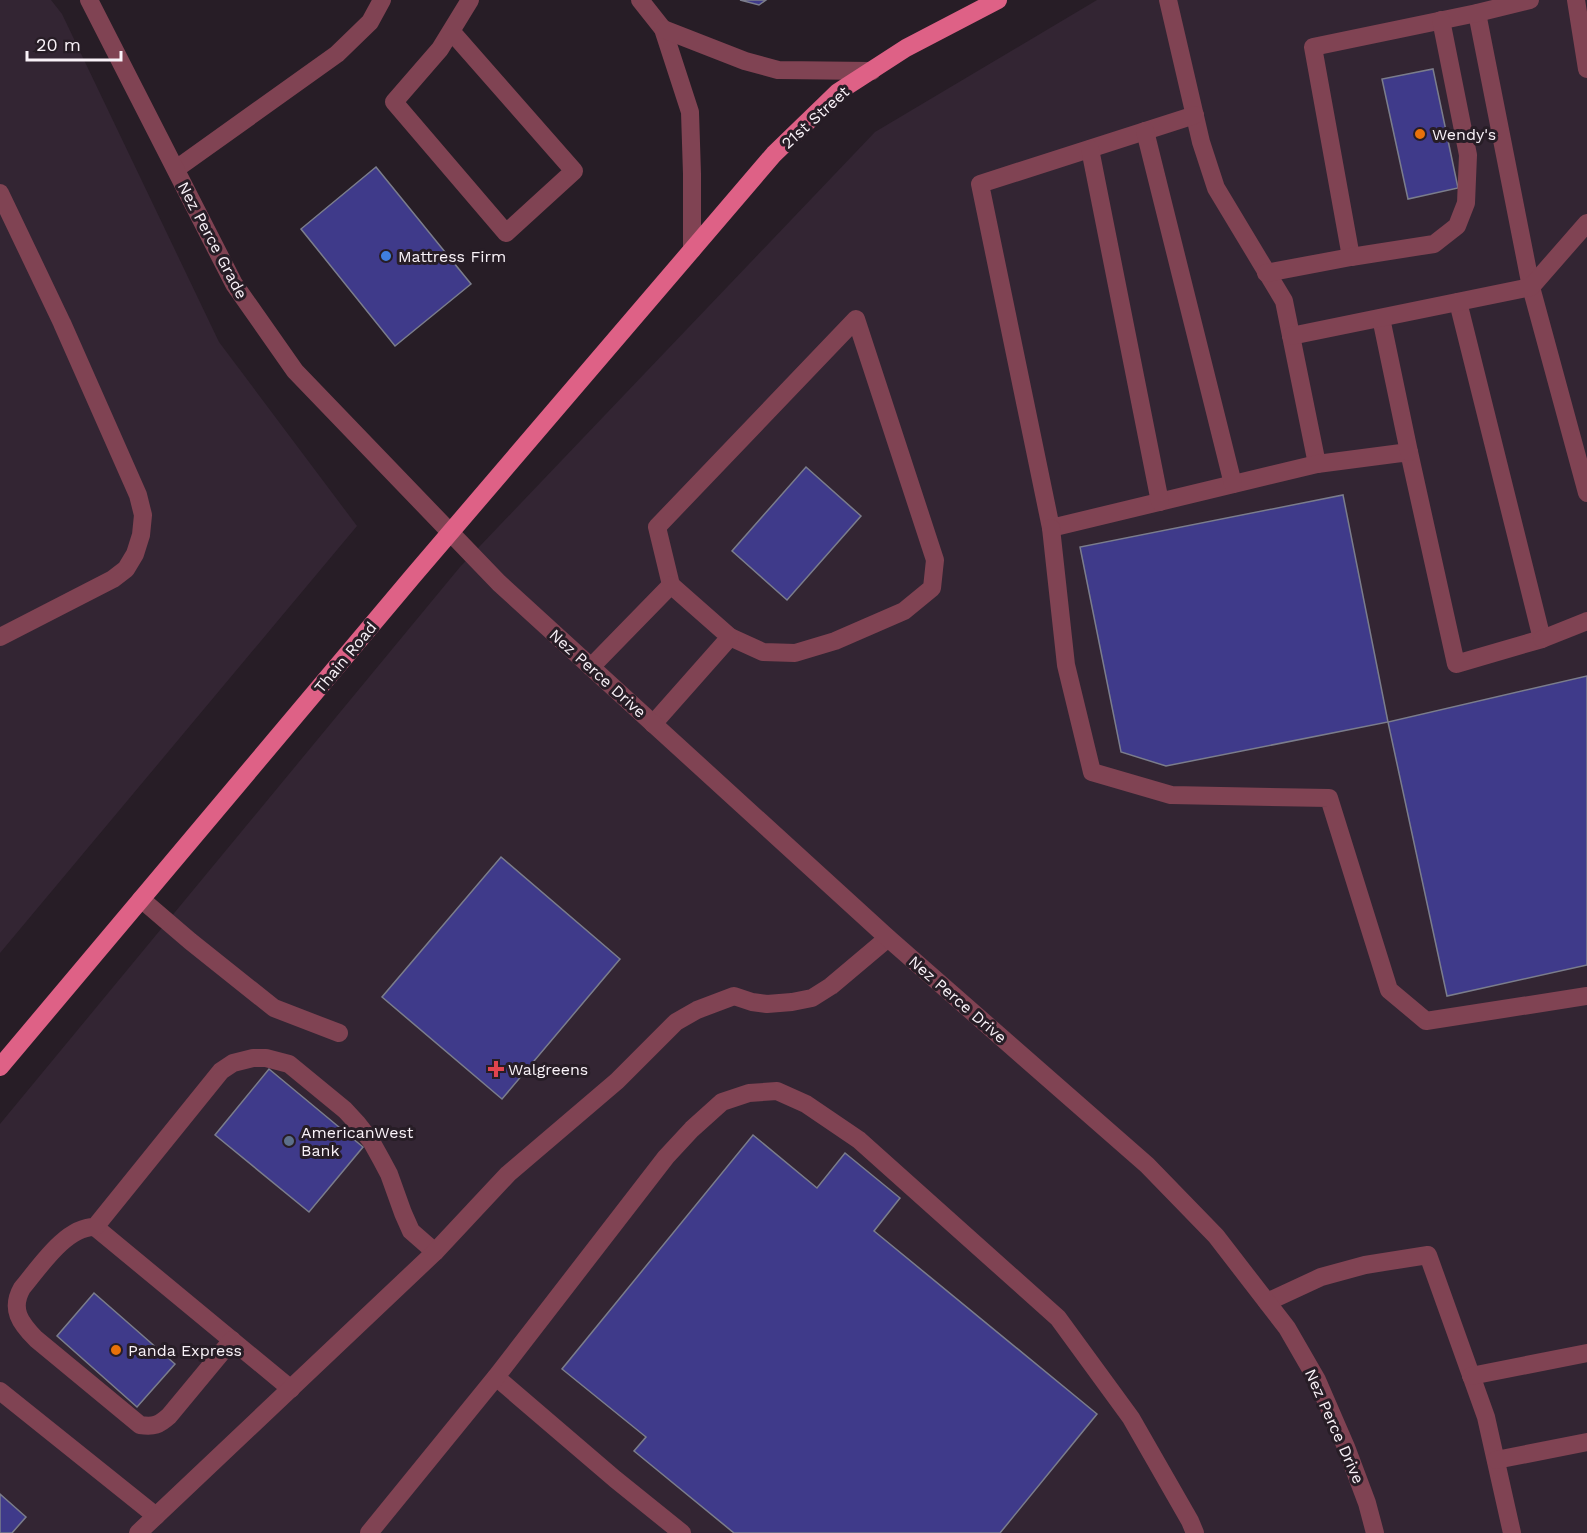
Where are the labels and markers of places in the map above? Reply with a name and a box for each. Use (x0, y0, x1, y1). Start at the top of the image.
place label: Wendy's (1432, 125, 1496, 144)
marker: Wendy's (1413, 127, 1427, 141)
place label: Mattress Firm (398, 247, 506, 266)
marker: Mattress Firm (379, 249, 393, 263)
place label: Walgreens (508, 1060, 588, 1079)
marker: Walgreens (489, 1062, 503, 1076)
place label: AmericanWest Bank (301, 1123, 414, 1160)
marker: AmericanWest Bank (282, 1134, 296, 1148)
place label: Panda Express (128, 1341, 242, 1360)
marker: Panda Express (109, 1343, 123, 1357)

